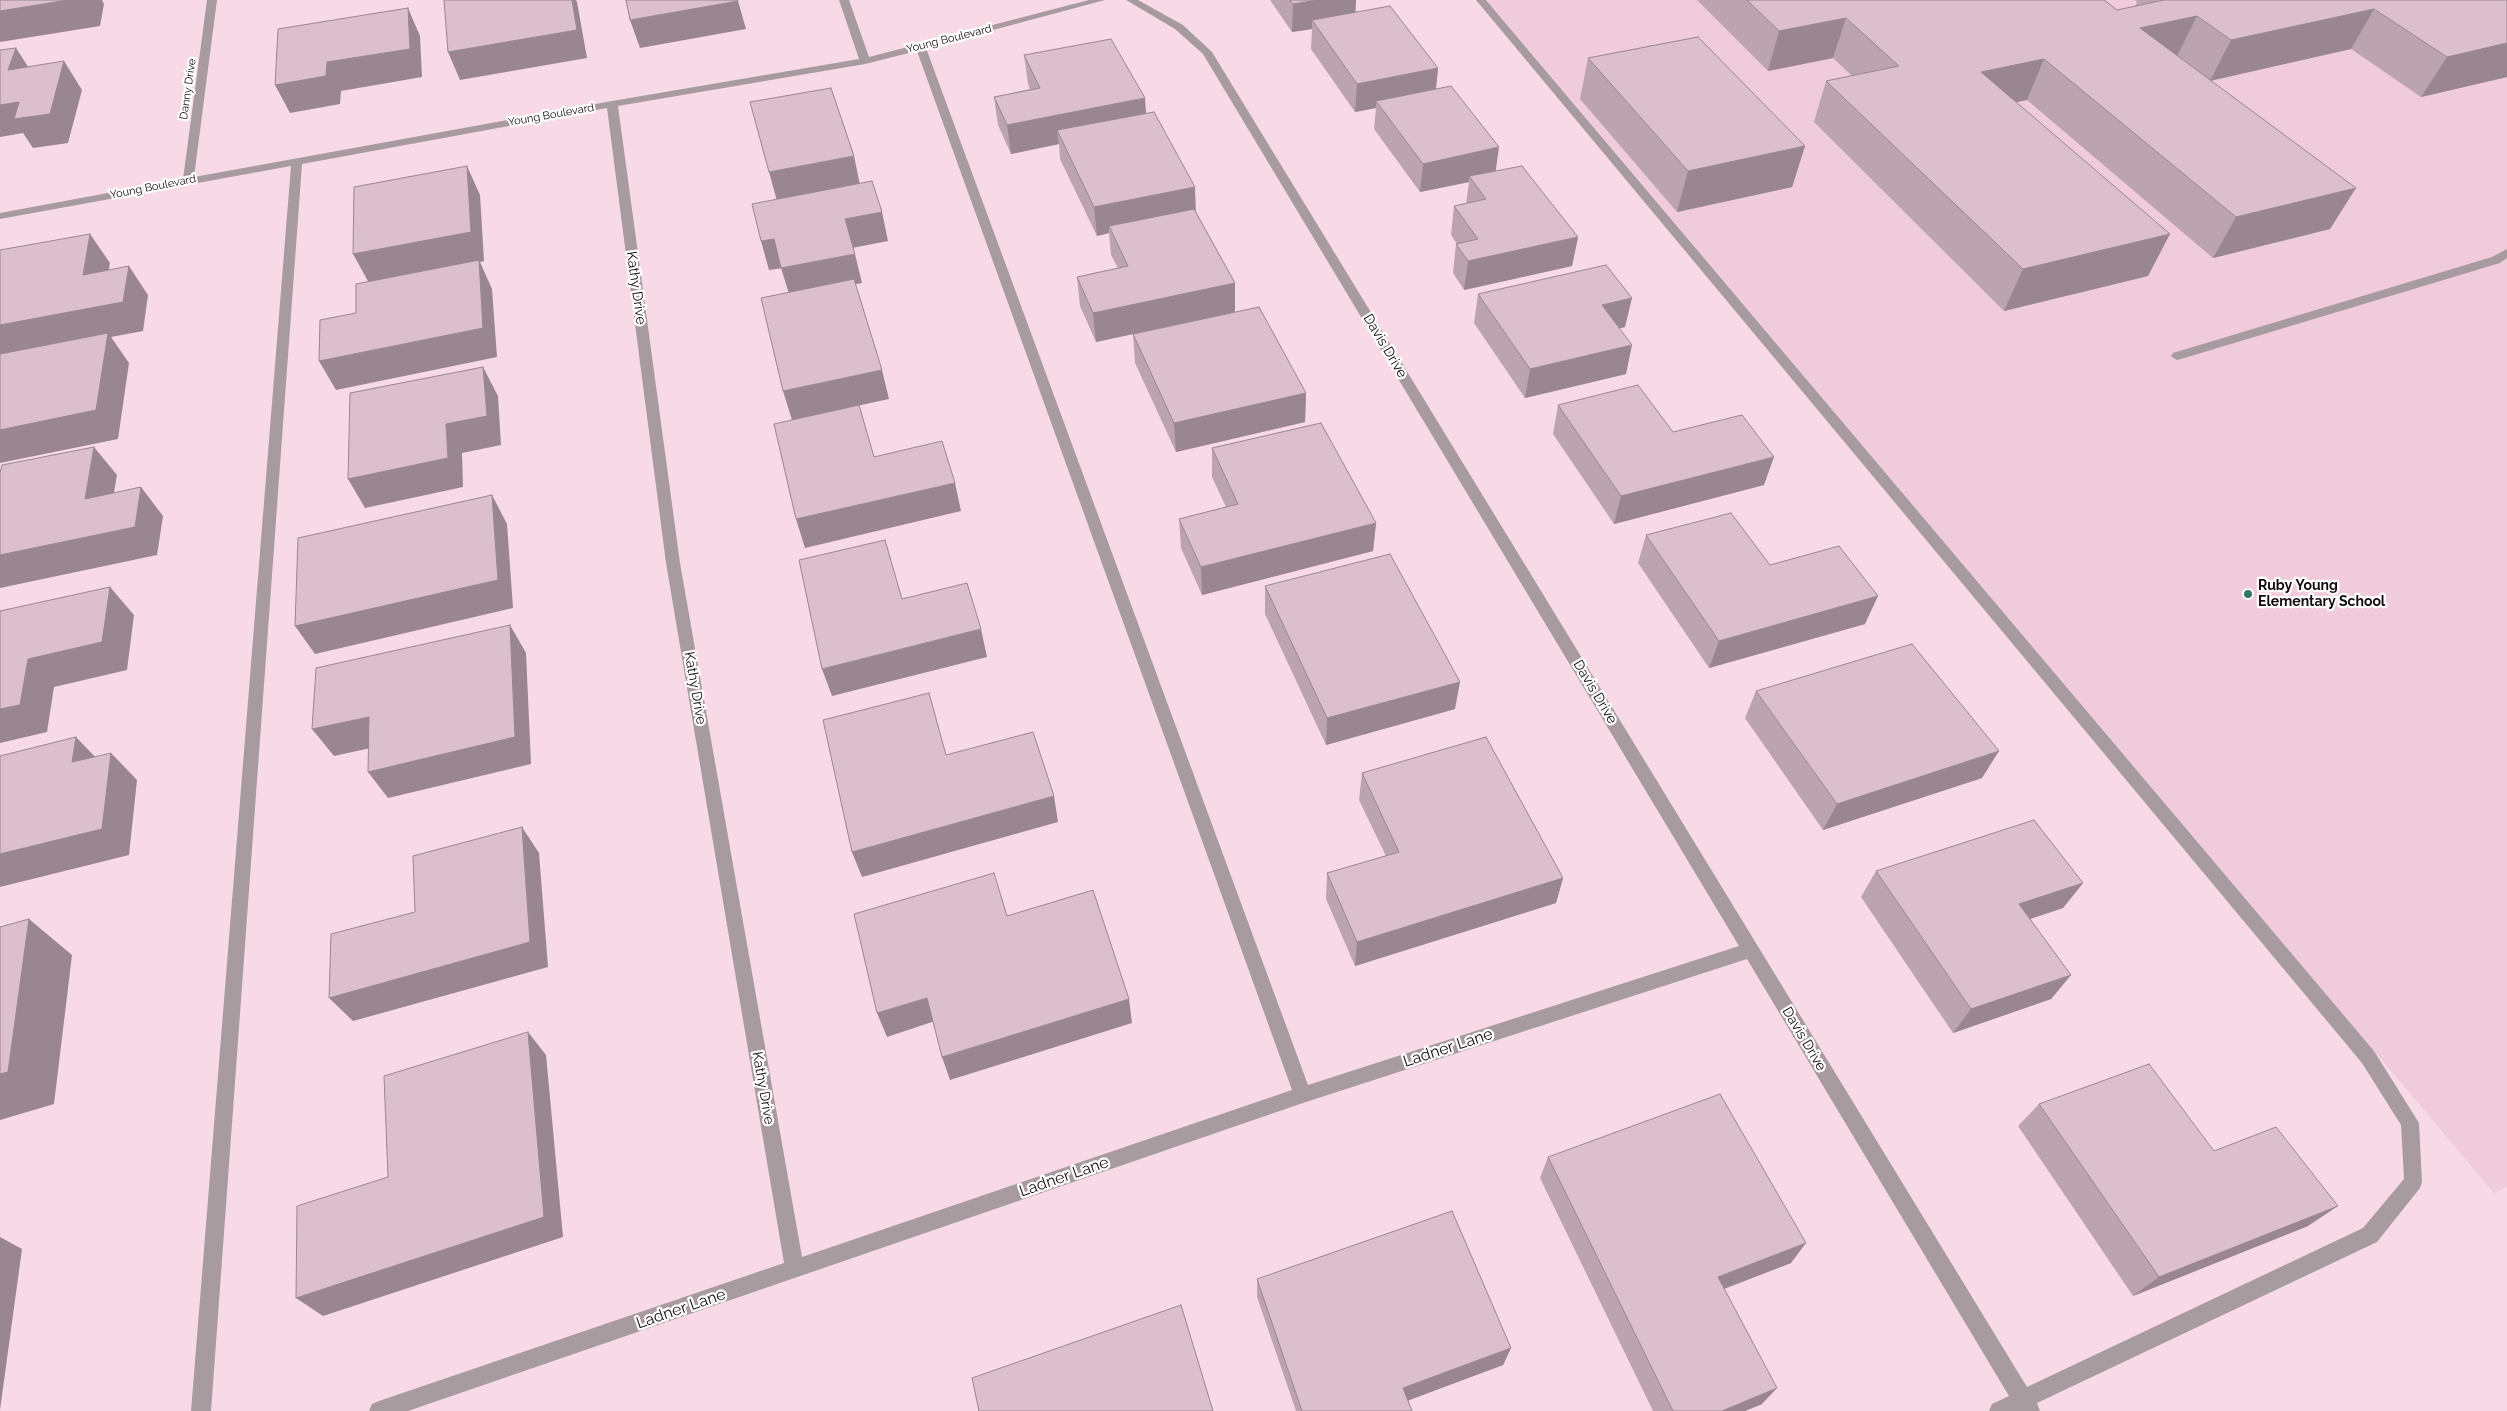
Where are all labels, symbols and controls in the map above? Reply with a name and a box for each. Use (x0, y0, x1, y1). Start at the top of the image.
street label: Young Boulevard (905, 22, 993, 56)
street label: Danny Drive (177, 58, 199, 120)
street label: Young Boulevard (507, 101, 595, 129)
street label: Young Boulevard (109, 172, 197, 202)
street label: Kathy Drive (623, 250, 649, 326)
street label: Davis Drive (1359, 311, 1411, 381)
place label: Ruby Young Elementary School (2258, 578, 2385, 610)
marker: Ruby Young Elementary School (2242, 588, 2254, 600)
street label: Kathy Drive (680, 650, 710, 726)
street label: Davis Drive (1569, 657, 1621, 727)
street label: Davis Drive (1778, 1004, 1830, 1074)
street label: Ladner Lane (1401, 1024, 1495, 1072)
street label: Kathy Drive (748, 1050, 778, 1126)
street label: Ladner Lane (1017, 1153, 1111, 1201)
street label: Ladner Lane (634, 1285, 728, 1333)

